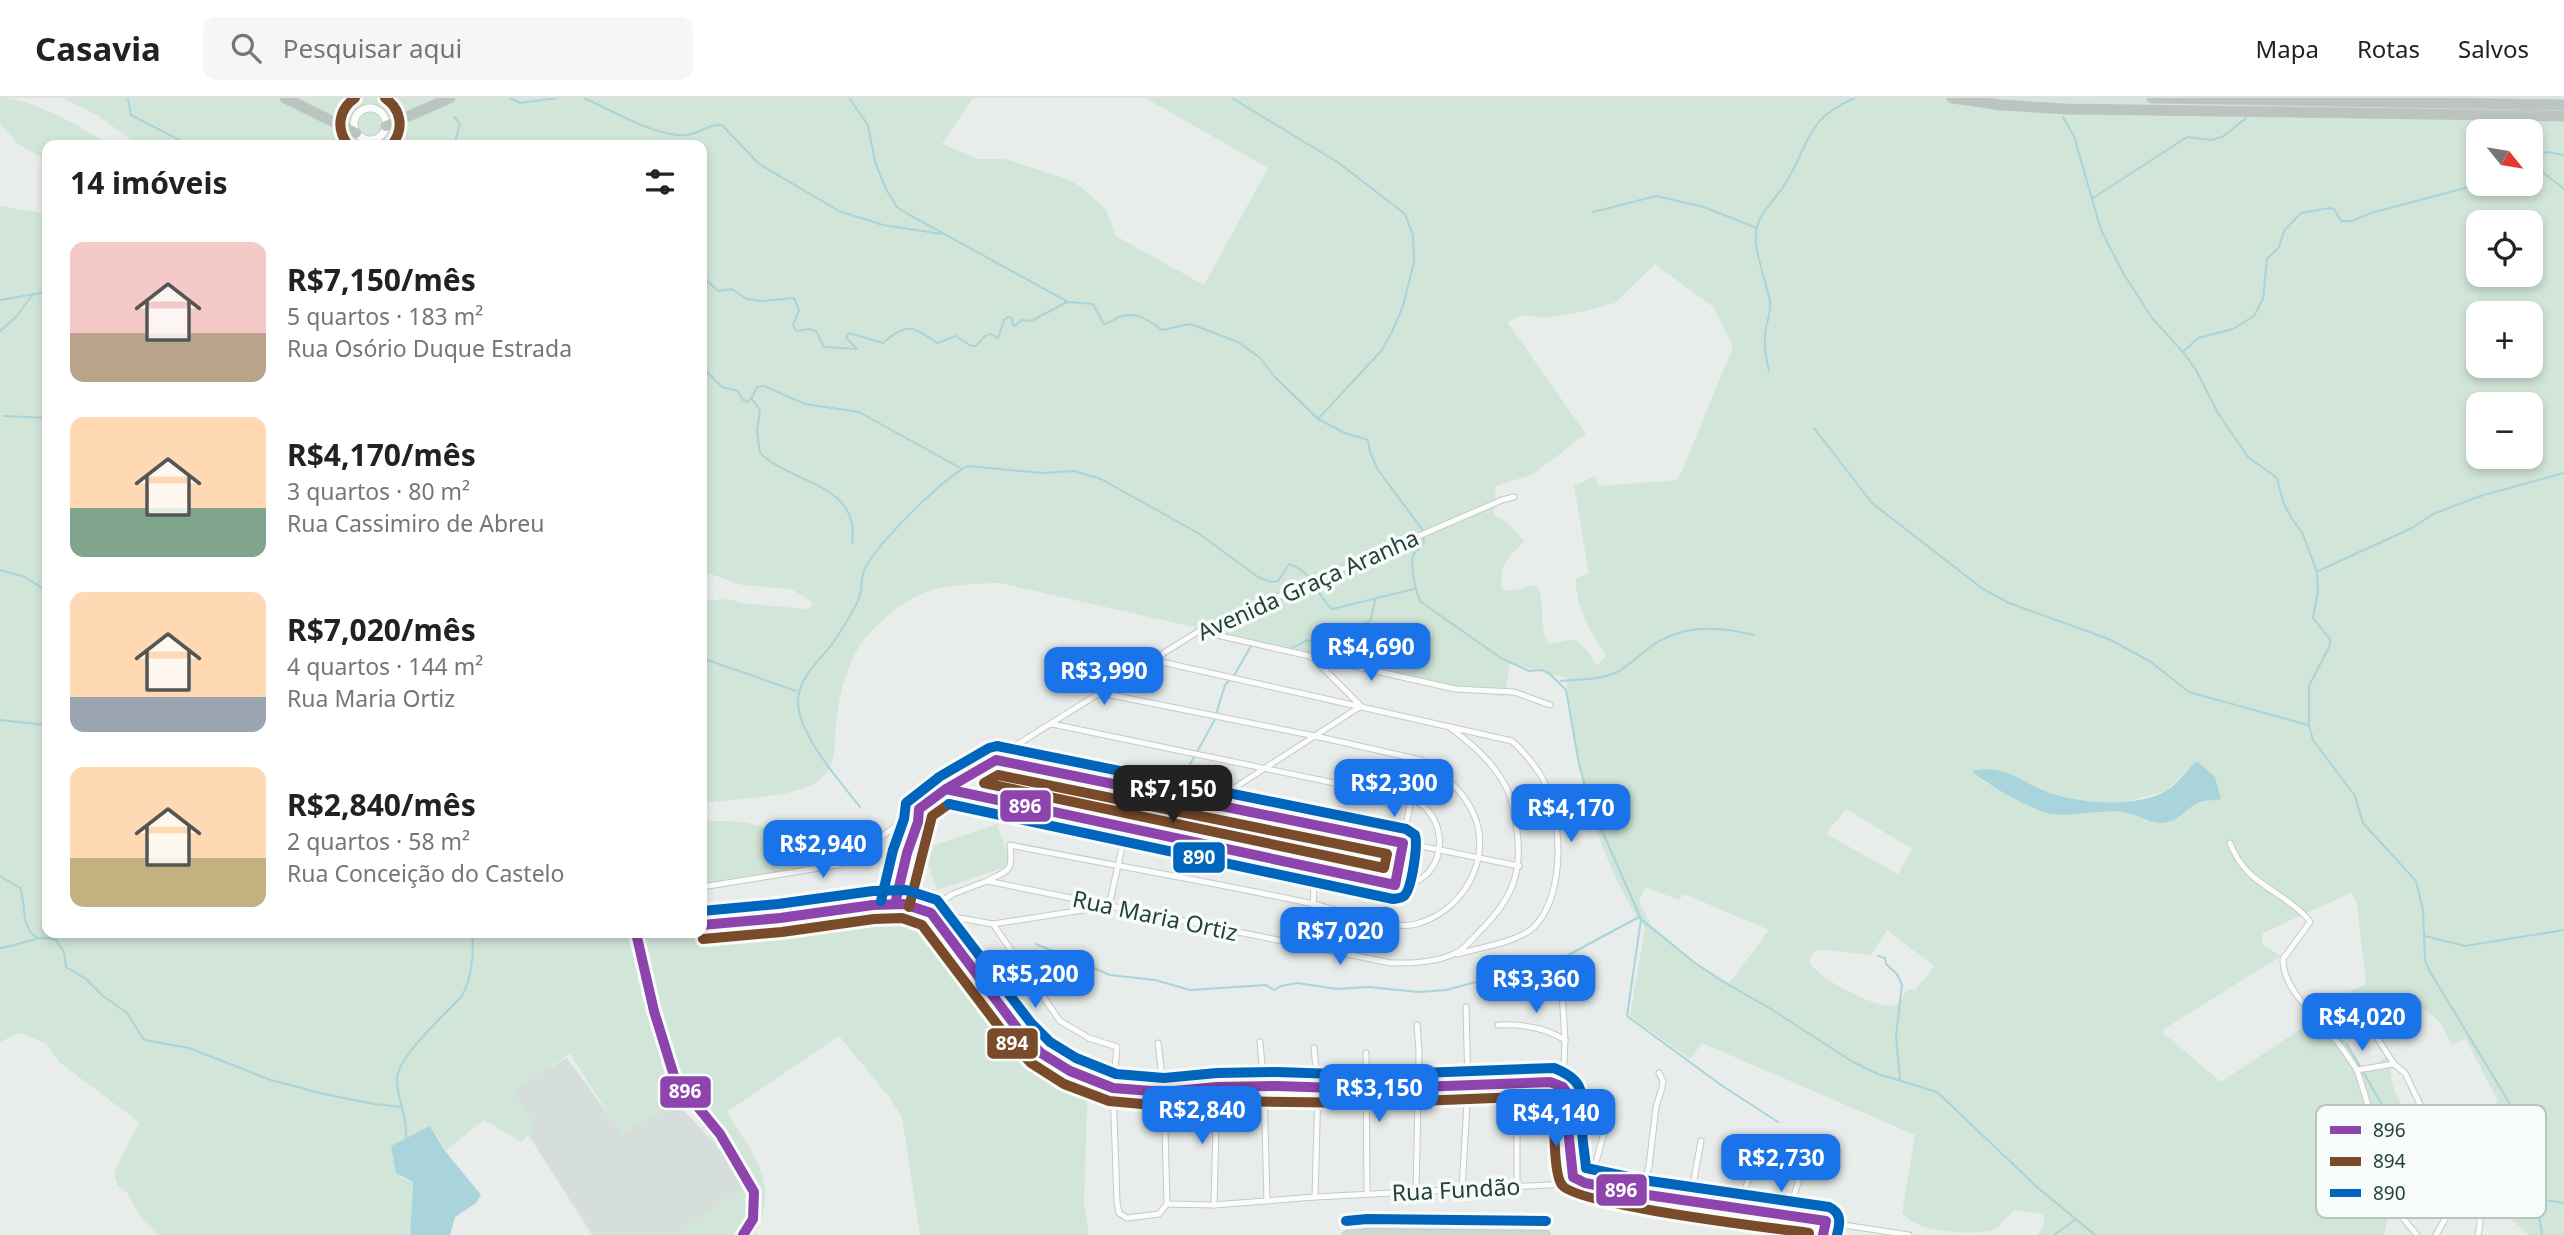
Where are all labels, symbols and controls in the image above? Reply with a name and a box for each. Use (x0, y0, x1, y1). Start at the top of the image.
search box (203, 17, 693, 80)
text: Casavia (35, 26, 161, 71)
icon: search (227, 29, 265, 67)
text: Pesquisar aqui (283, 30, 462, 66)
text: Mapa (2255, 32, 2319, 65)
text: Rotas (2357, 32, 2420, 65)
text: Salvos (2458, 32, 2529, 65)
north arrow (2466, 119, 2543, 196)
map controls (2466, 119, 2543, 469)
text: 14 imóveis (70, 162, 228, 203)
icon: filters (641, 163, 679, 201)
button: locate (2466, 210, 2543, 287)
text: R$7,150/mês (287, 259, 476, 300)
icon: home (126, 270, 210, 354)
text: 5 quartos · 183 m² (287, 300, 483, 332)
button: + (2466, 301, 2543, 378)
text: Rua Osório Duque Estrada (287, 332, 572, 364)
button: − (2466, 392, 2543, 469)
text: R$4,170/mês (287, 434, 476, 475)
icon: home (126, 445, 210, 529)
text: 3 quartos · 80 m² (287, 475, 470, 507)
text: Rua Cassimiro de Abreu (287, 507, 544, 539)
street label: Avenida Graça Aranha (1192, 521, 1423, 647)
text: R$7,020/mês (287, 609, 476, 650)
icon: home (126, 620, 210, 704)
pin: R$4,690 (1306, 624, 1436, 683)
text: R$4,690 (1327, 630, 1415, 662)
pin: R$3,990 (1039, 648, 1169, 707)
text: 4 quartos · 144 m² (287, 650, 483, 682)
text: R$3,990 (1060, 654, 1148, 686)
text: Rua Maria Ortiz (287, 682, 455, 714)
pin: R$2,300 (1329, 760, 1459, 819)
pin: R$7,150 (1108, 766, 1238, 825)
text: R$2,300 (1350, 766, 1438, 798)
text: R$7,150 (1129, 772, 1217, 804)
text: R$2,840/mês (287, 784, 476, 825)
pin: R$4,170 (1506, 784, 1636, 844)
line badge: 896 (999, 789, 1052, 823)
text: R$4,170 (1527, 791, 1615, 823)
text: 896 (1009, 793, 1041, 819)
icon: home (126, 795, 210, 879)
pin: R$2,940 (758, 820, 888, 880)
text: 2 quartos · 58 m² (287, 825, 470, 857)
text: R$2,940 (779, 827, 867, 859)
line badge: 890 (1172, 841, 1226, 874)
text: 890 (1183, 844, 1215, 870)
text: Rua Conceição do Castelo (287, 857, 564, 889)
street label: Rua Maria Ortiz (1070, 882, 1241, 948)
pin: R$7,020 (1275, 908, 1405, 967)
text: R$7,020 (1296, 914, 1384, 946)
pin: R$5,200 (970, 950, 1100, 1010)
pin: R$3,360 (1471, 956, 1601, 1015)
text: R$5,200 (991, 957, 1079, 989)
text: R$3,360 (1492, 962, 1580, 994)
pin: R$4,020 (2297, 993, 2427, 1053)
text: R$4,020 (2318, 1000, 2406, 1032)
line badge: 894 (986, 1027, 1039, 1060)
text: 894 (996, 1030, 1028, 1056)
pin: R$3,150 (1314, 1065, 1444, 1124)
text: R$3,150 (1335, 1071, 1423, 1103)
line badge: 896 (659, 1075, 712, 1109)
text: 896 (669, 1078, 701, 1104)
pin: R$2,840 (1137, 1086, 1267, 1146)
pin: R$4,140 (1491, 1090, 1621, 1149)
text: R$2,840 (1158, 1093, 1246, 1125)
text: R$4,140 (1512, 1096, 1600, 1128)
legend (2316, 1105, 2546, 1218)
text: 896 (2373, 1117, 2406, 1143)
pin: R$2,730 (1716, 1134, 1846, 1194)
text: R$2,730 (1737, 1141, 1825, 1173)
text: 894 (2373, 1148, 2406, 1174)
street label: Rua Fundão (1391, 1170, 1521, 1208)
line badge: 896 (1595, 1173, 1648, 1207)
text: 896 (1605, 1177, 1637, 1203)
text: 890 (2373, 1180, 2406, 1206)

